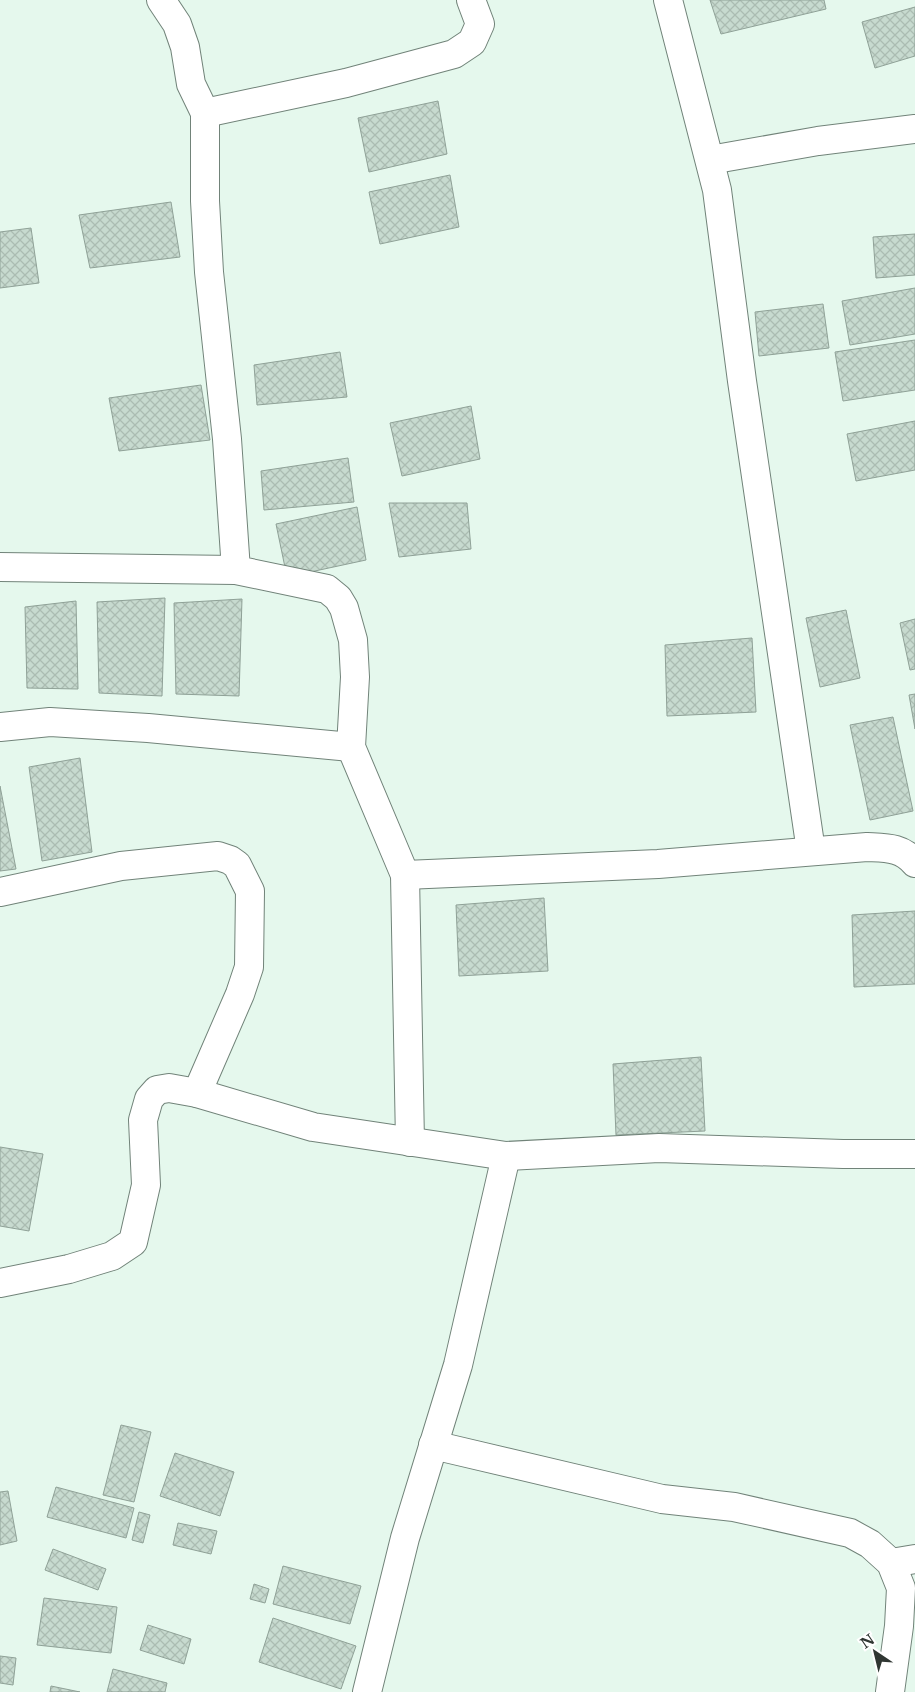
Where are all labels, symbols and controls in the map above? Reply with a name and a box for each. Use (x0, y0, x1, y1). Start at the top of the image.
north arrow (850, 1627, 900, 1677)
text: N (857, 1630, 878, 1653)

